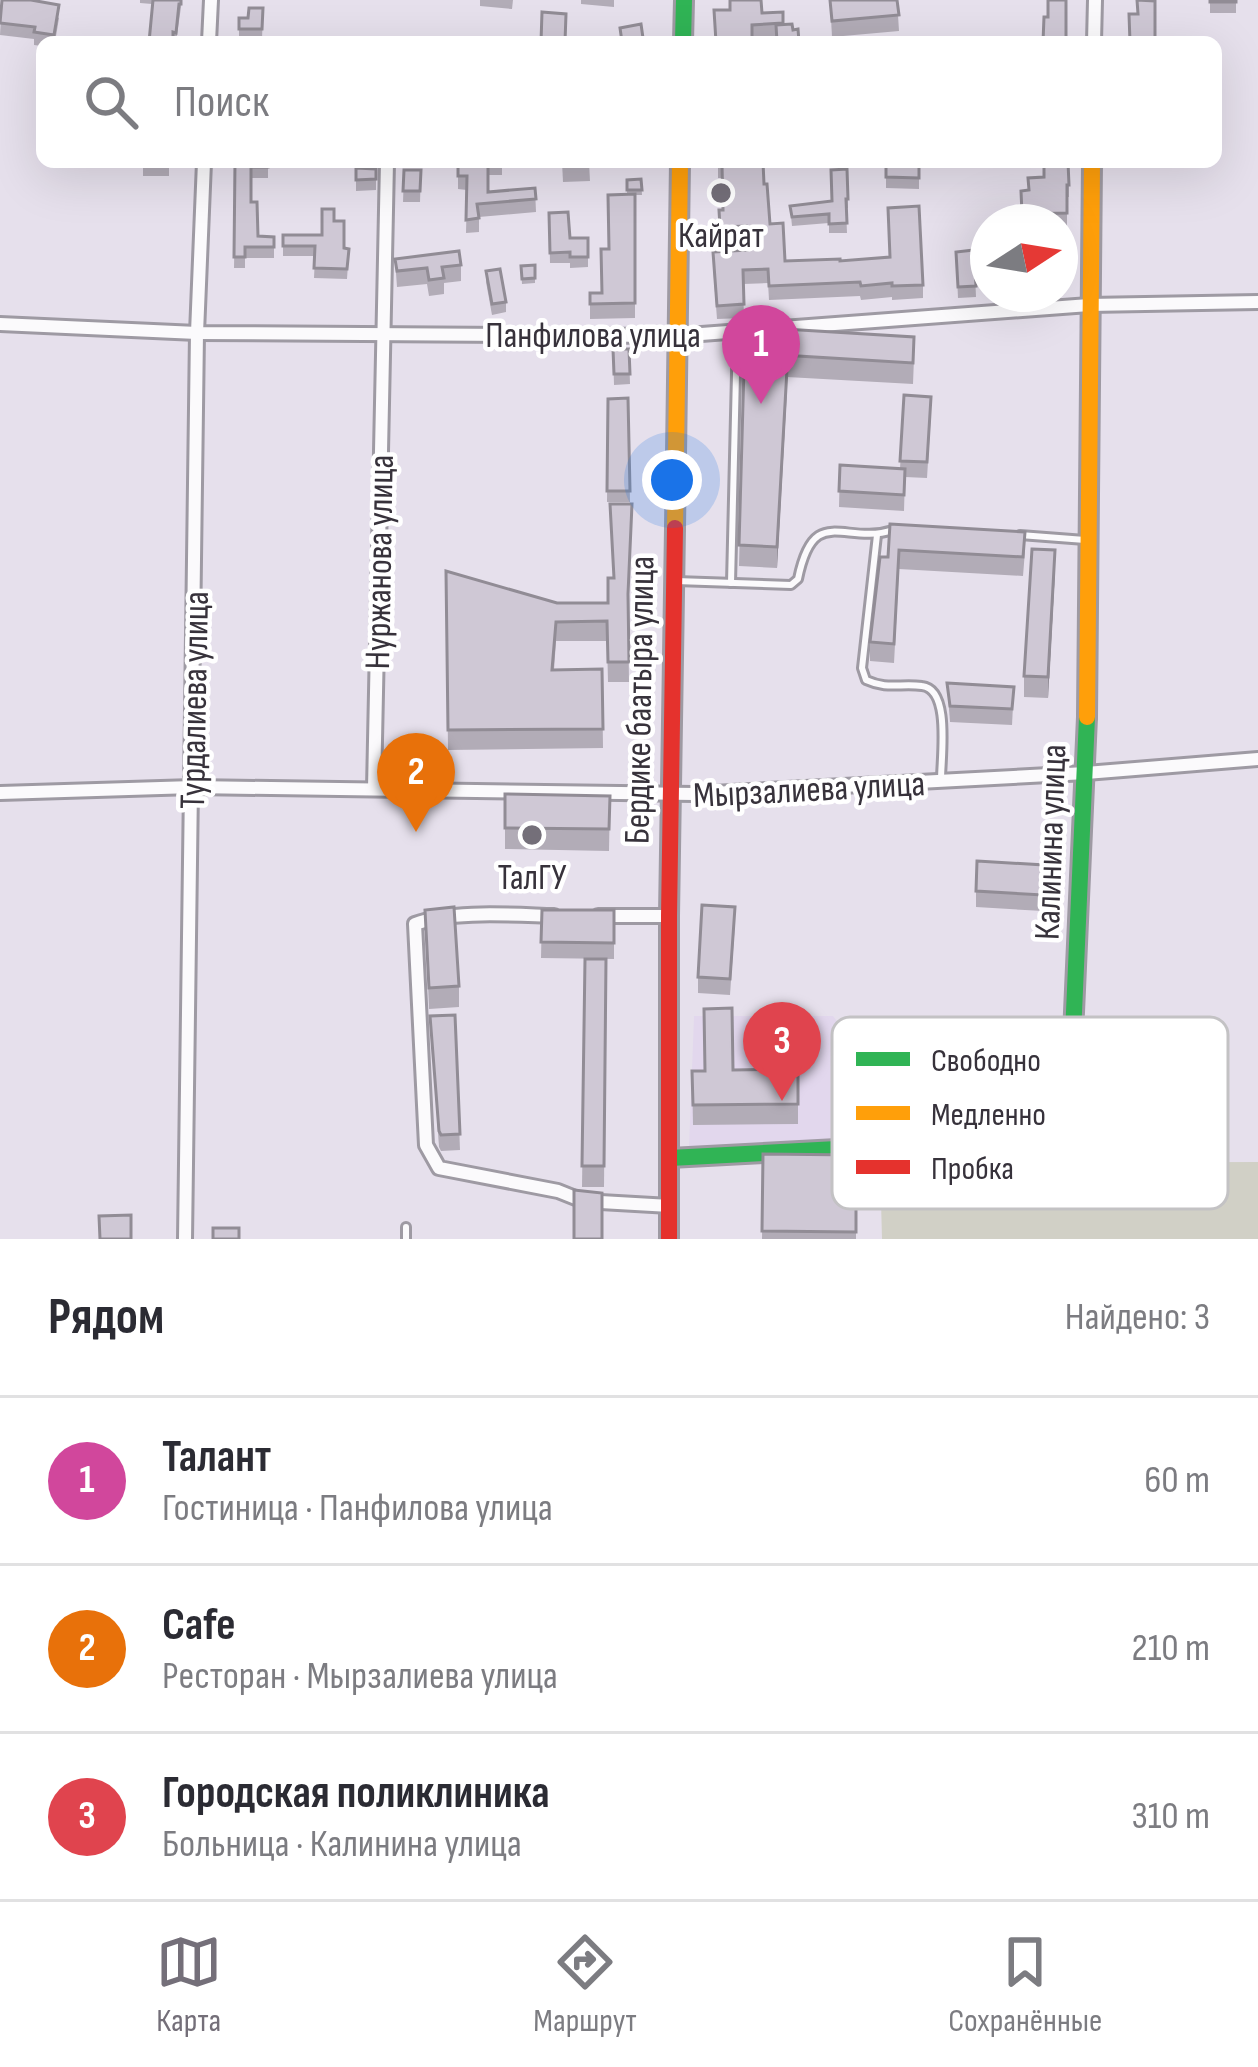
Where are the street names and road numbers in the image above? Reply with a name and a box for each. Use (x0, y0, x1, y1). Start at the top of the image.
street label: Панфилова улица (485, 315, 701, 358)
street label: Нуржанова улица (357, 454, 404, 670)
street label: Бердике баатыра улица (616, 556, 665, 845)
street label: Турдалиева улица (172, 591, 219, 809)
street label: Калинина улица (1027, 744, 1076, 941)
street label: Мырзалиева улица (692, 763, 926, 818)

